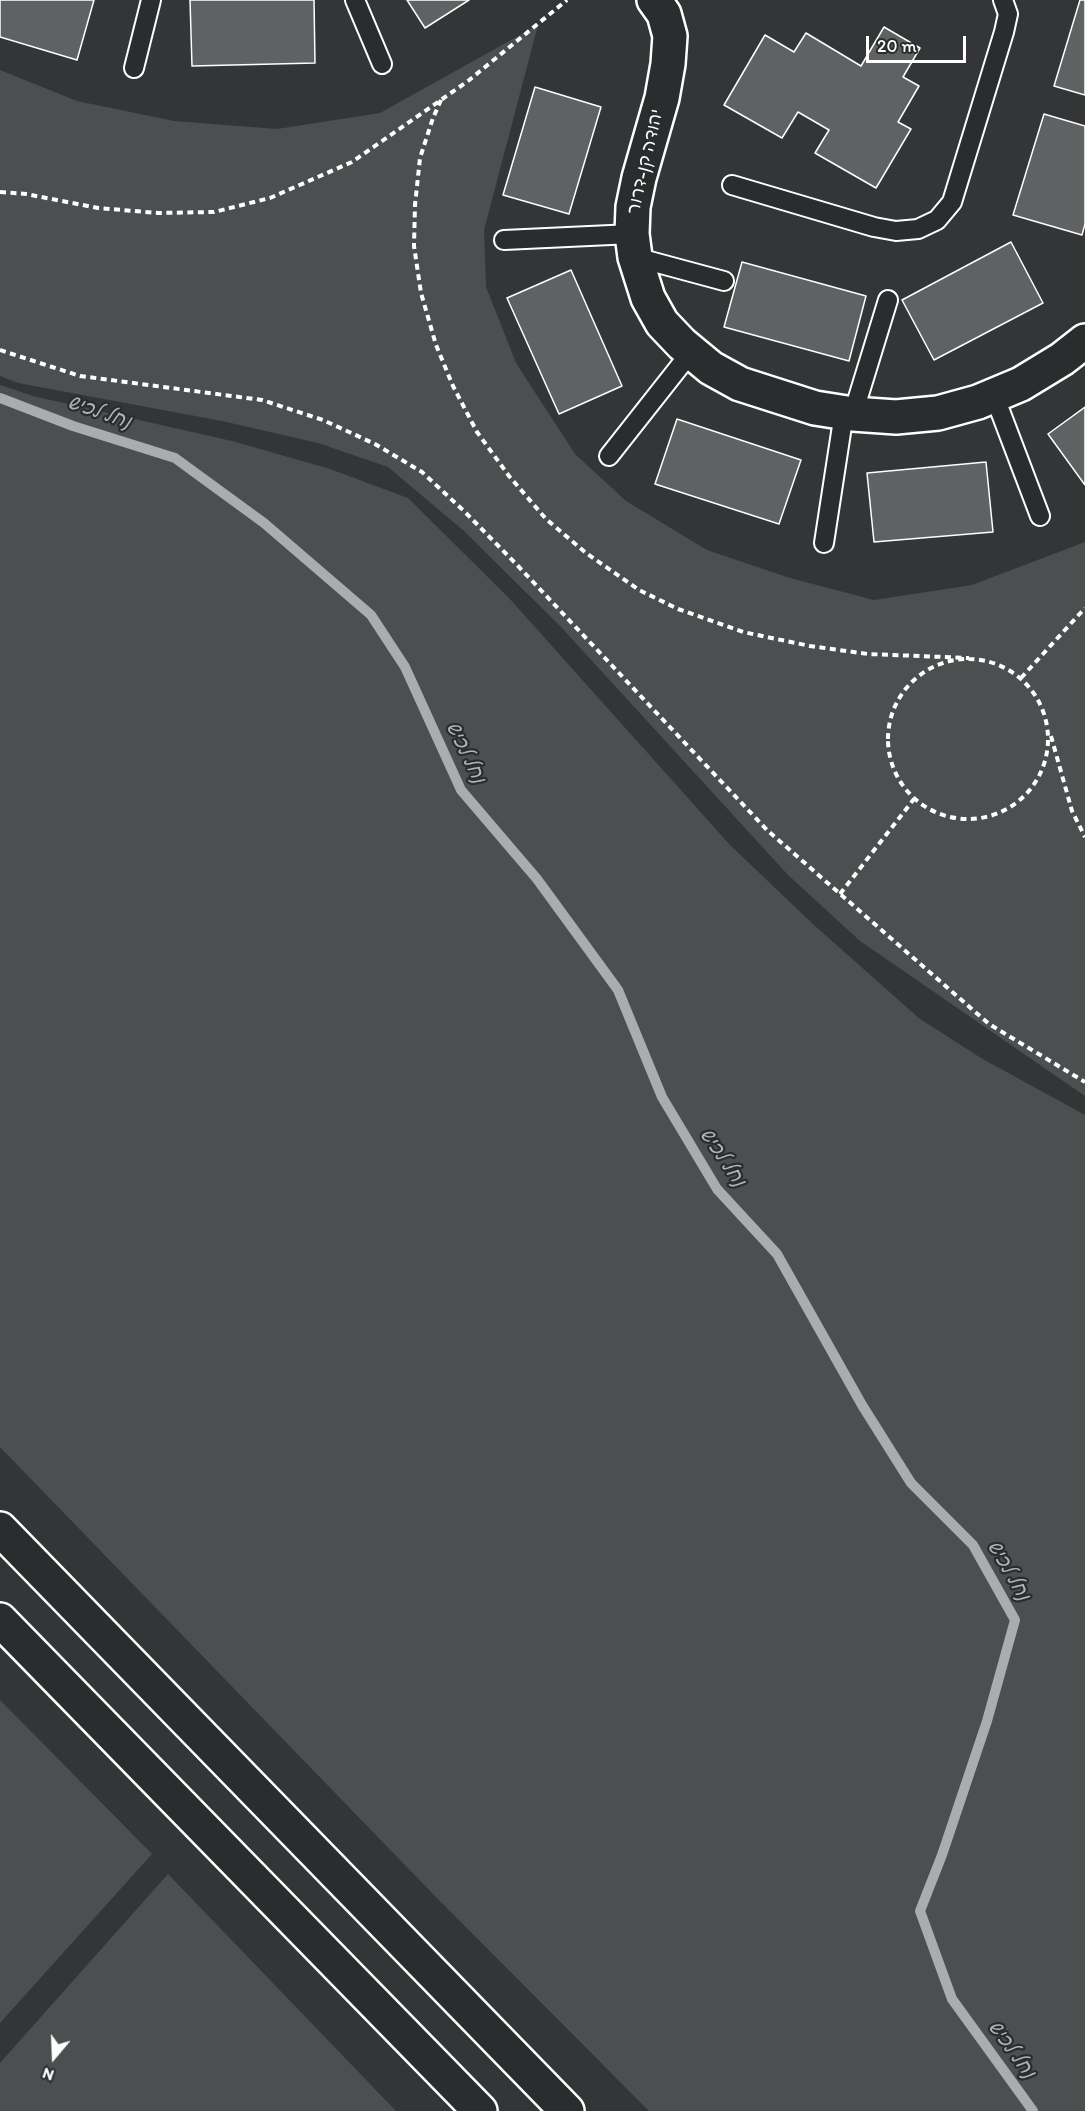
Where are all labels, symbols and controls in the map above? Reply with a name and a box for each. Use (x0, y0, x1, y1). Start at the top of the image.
scale bar (869, 24, 970, 62)
text: 20 m (877, 35, 917, 57)
street label: יהודה קן-דרור (623, 107, 669, 217)
water label: נחל לכיש (64, 391, 134, 435)
water label: נחל לכיש (440, 718, 490, 788)
water label: נחל לכיש (694, 1124, 750, 1192)
water label: נחל לכיש (981, 1537, 1035, 1605)
water label: נחל לכיש (982, 2016, 1040, 2084)
north arrow (24, 2027, 84, 2087)
text: N (40, 2064, 56, 2085)

